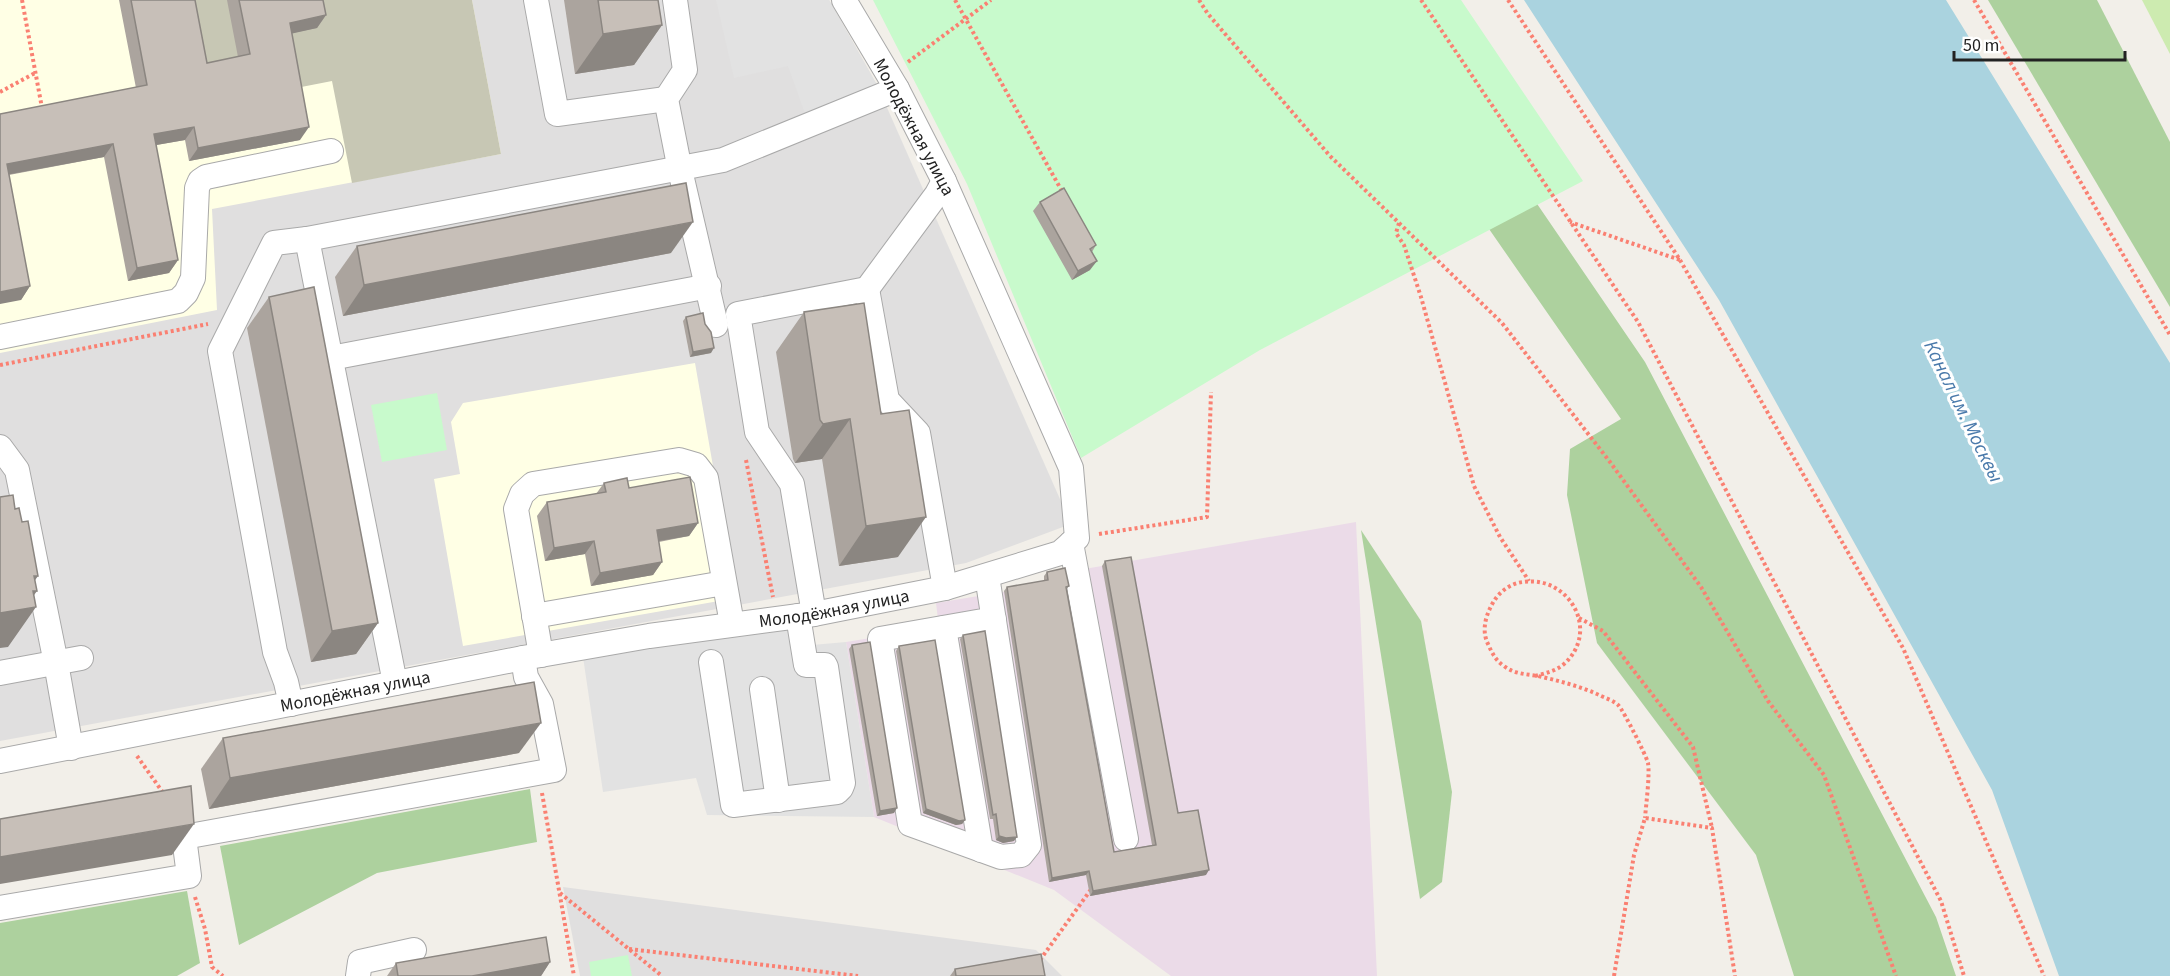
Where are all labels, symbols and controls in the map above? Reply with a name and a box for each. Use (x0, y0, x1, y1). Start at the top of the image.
scale bar (1954, 24, 2125, 62)
text: 50 m (1963, 33, 1999, 58)
street label: Молодёжная улица (867, 54, 960, 200)
water label: Канал им. Москвы (1917, 336, 2010, 487)
street label: Молодёжная улица (757, 583, 911, 634)
street label: Молодёжная улица (278, 665, 432, 719)

